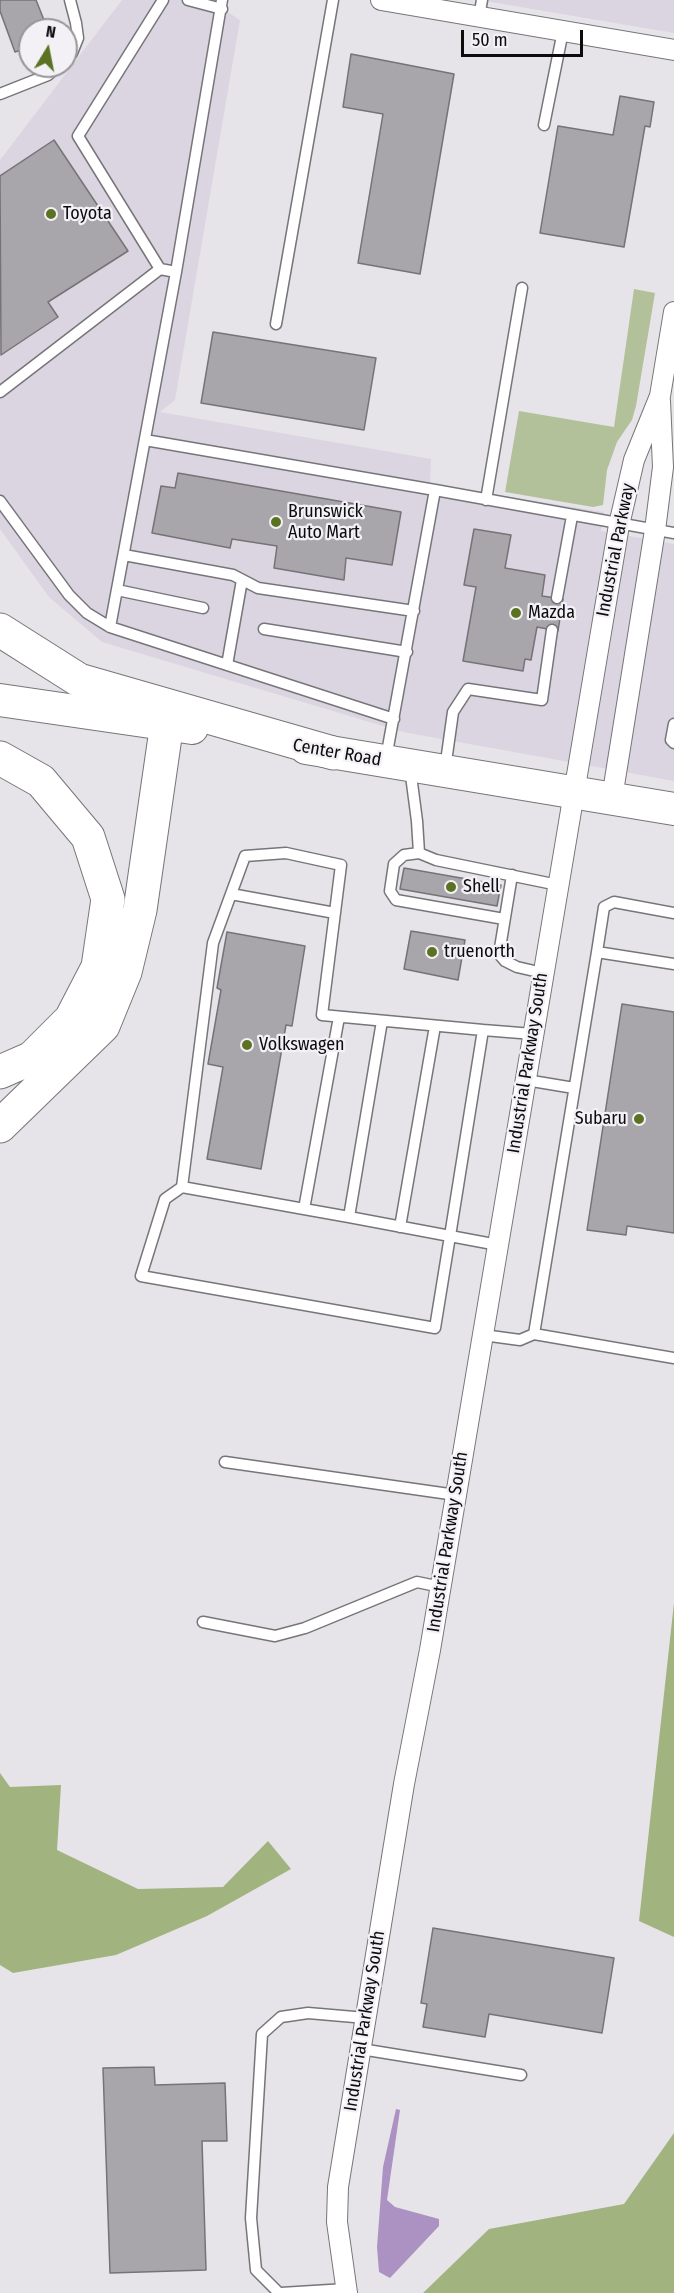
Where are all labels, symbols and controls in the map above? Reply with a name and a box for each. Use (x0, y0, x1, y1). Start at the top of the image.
north arrow (18, 18, 78, 78)
scale bar (464, 18, 586, 56)
text: N (44, 22, 57, 42)
text: 50 m (472, 29, 508, 51)
place label: Toyota (63, 203, 112, 225)
marker: Toyota (44, 207, 58, 221)
street label: Industrial Parkway (592, 481, 640, 619)
place label: Brunswick Auto Mart (288, 501, 363, 544)
marker: Brunswick Auto Mart (269, 515, 283, 529)
place label: Mazda (528, 602, 575, 624)
marker: Mazda (509, 606, 523, 620)
street label: Center Road (291, 735, 383, 771)
place label: Shell (463, 876, 500, 898)
marker: Shell (444, 880, 458, 894)
place label: truenorth (444, 941, 515, 963)
marker: truenorth (425, 945, 439, 959)
street label: Industrial Parkway South (503, 971, 553, 1155)
place label: Volkswagen (259, 1034, 345, 1056)
marker: Volkswagen (240, 1038, 254, 1052)
place label: Subaru (575, 1108, 627, 1130)
marker: Subaru (632, 1112, 646, 1126)
street label: Industrial Parkway South (423, 1450, 473, 1634)
street label: Industrial Parkway South (340, 1929, 390, 2113)

